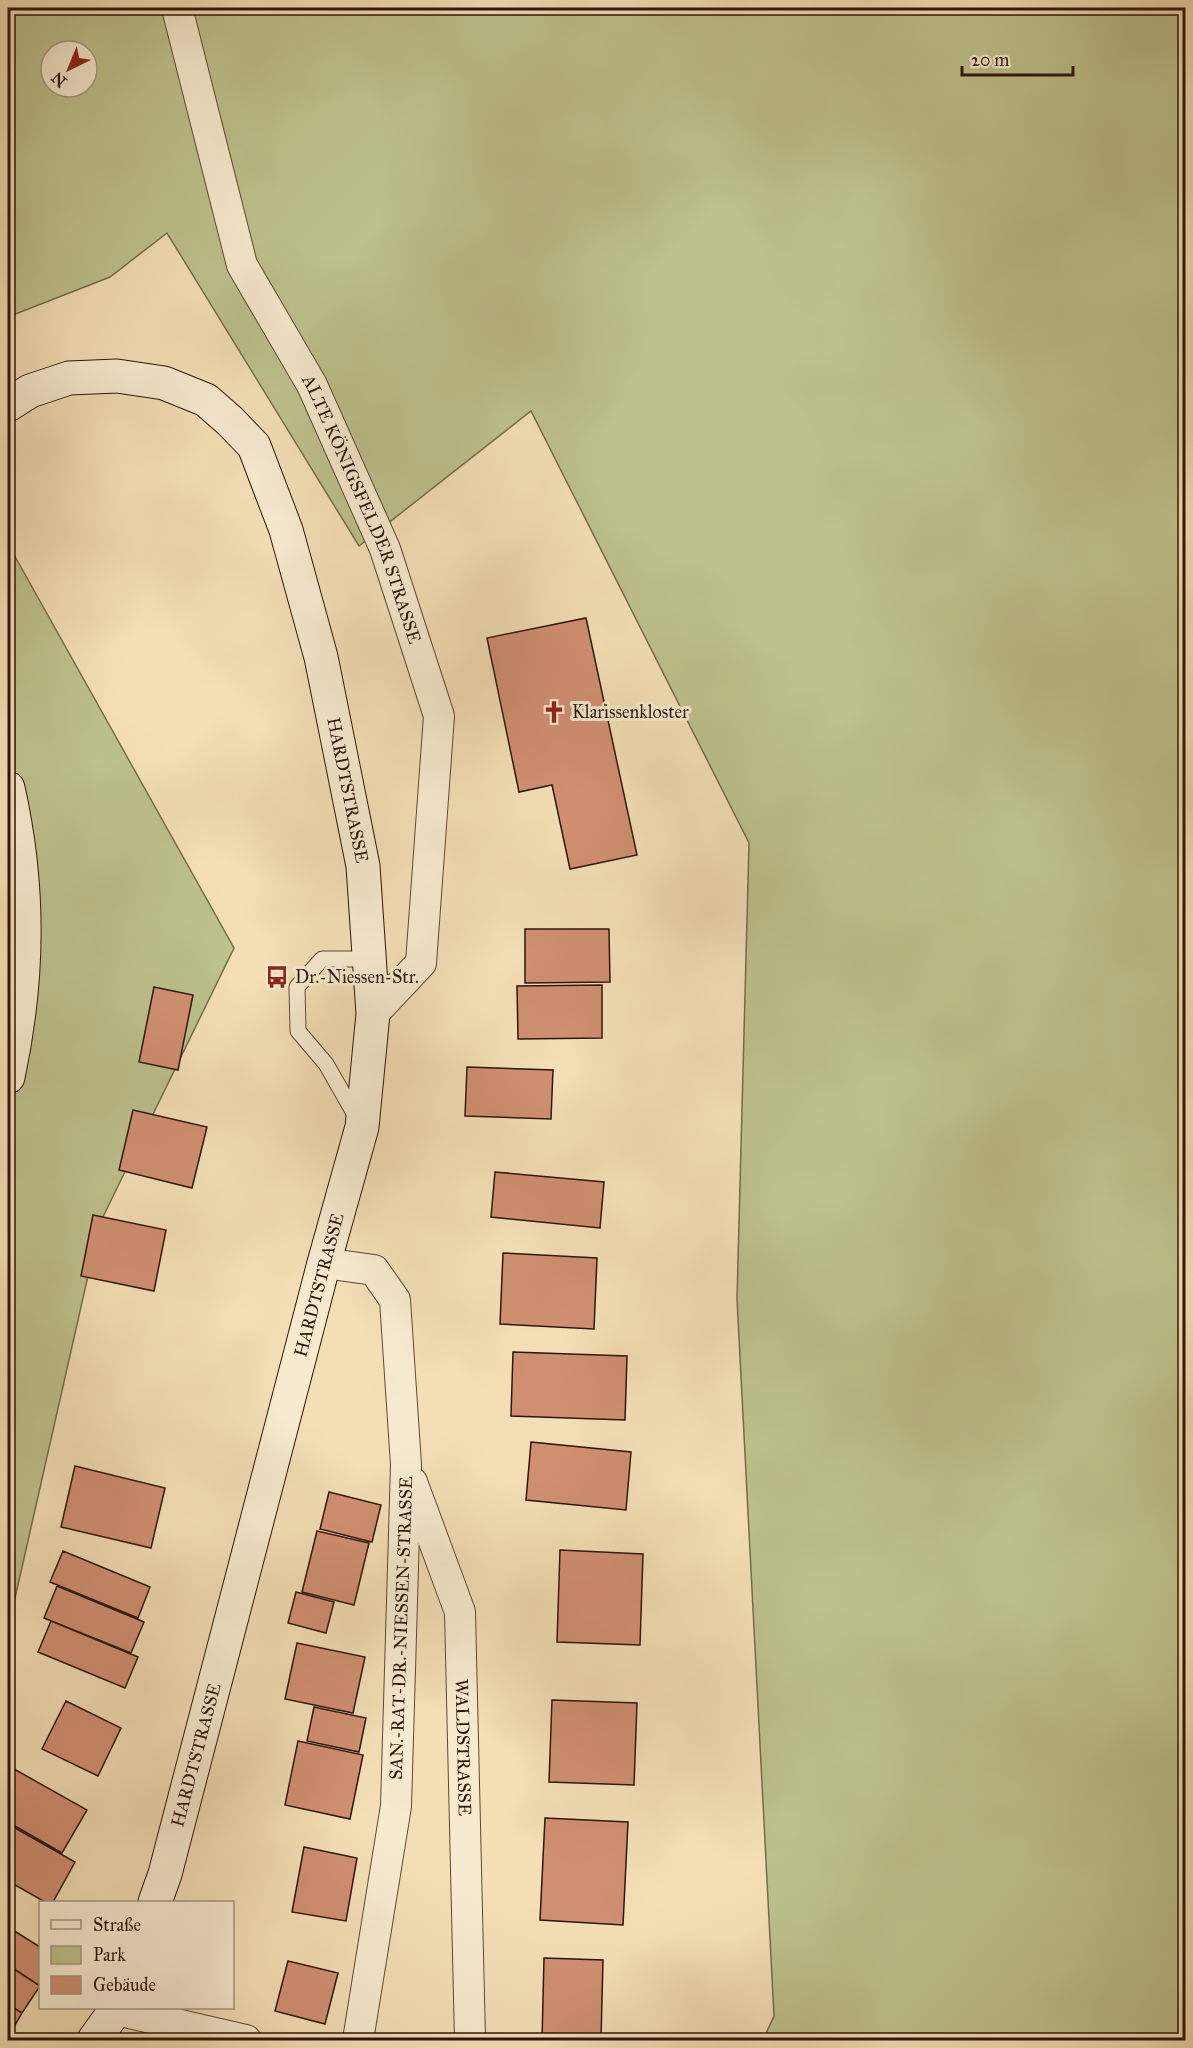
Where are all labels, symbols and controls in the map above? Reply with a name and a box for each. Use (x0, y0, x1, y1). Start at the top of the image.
north arrow (39, 39, 99, 99)
scale bar (962, 39, 1073, 77)
text: 20 m (971, 49, 1009, 71)
text: N (47, 68, 71, 91)
street label: ALTE KÖNIGSFELDER STRASSE (297, 370, 426, 646)
church icon: Klarissenkloster (541, 699, 567, 725)
place label: Klarissenkloster (572, 701, 689, 723)
street label: HARDTSTRASSE (322, 715, 373, 865)
bus stop icon: Dr.-Niessen-Str. (264, 964, 290, 990)
place label: Dr.-Niessen-Str. (295, 966, 419, 988)
street label: HARDTSTRASSE (289, 1211, 349, 1359)
street label: SAN.-RAT-DR.-NIESSEN-STRASSE (385, 1476, 417, 1780)
street label: WALDSTRASSE (451, 1679, 476, 1816)
street label: HARDTSTRASSE (166, 1681, 226, 1829)
legend (39, 1901, 234, 2009)
text: Straße (93, 1914, 141, 1936)
text: Park (93, 1944, 126, 1966)
text: Gebäude (93, 1974, 156, 1996)

